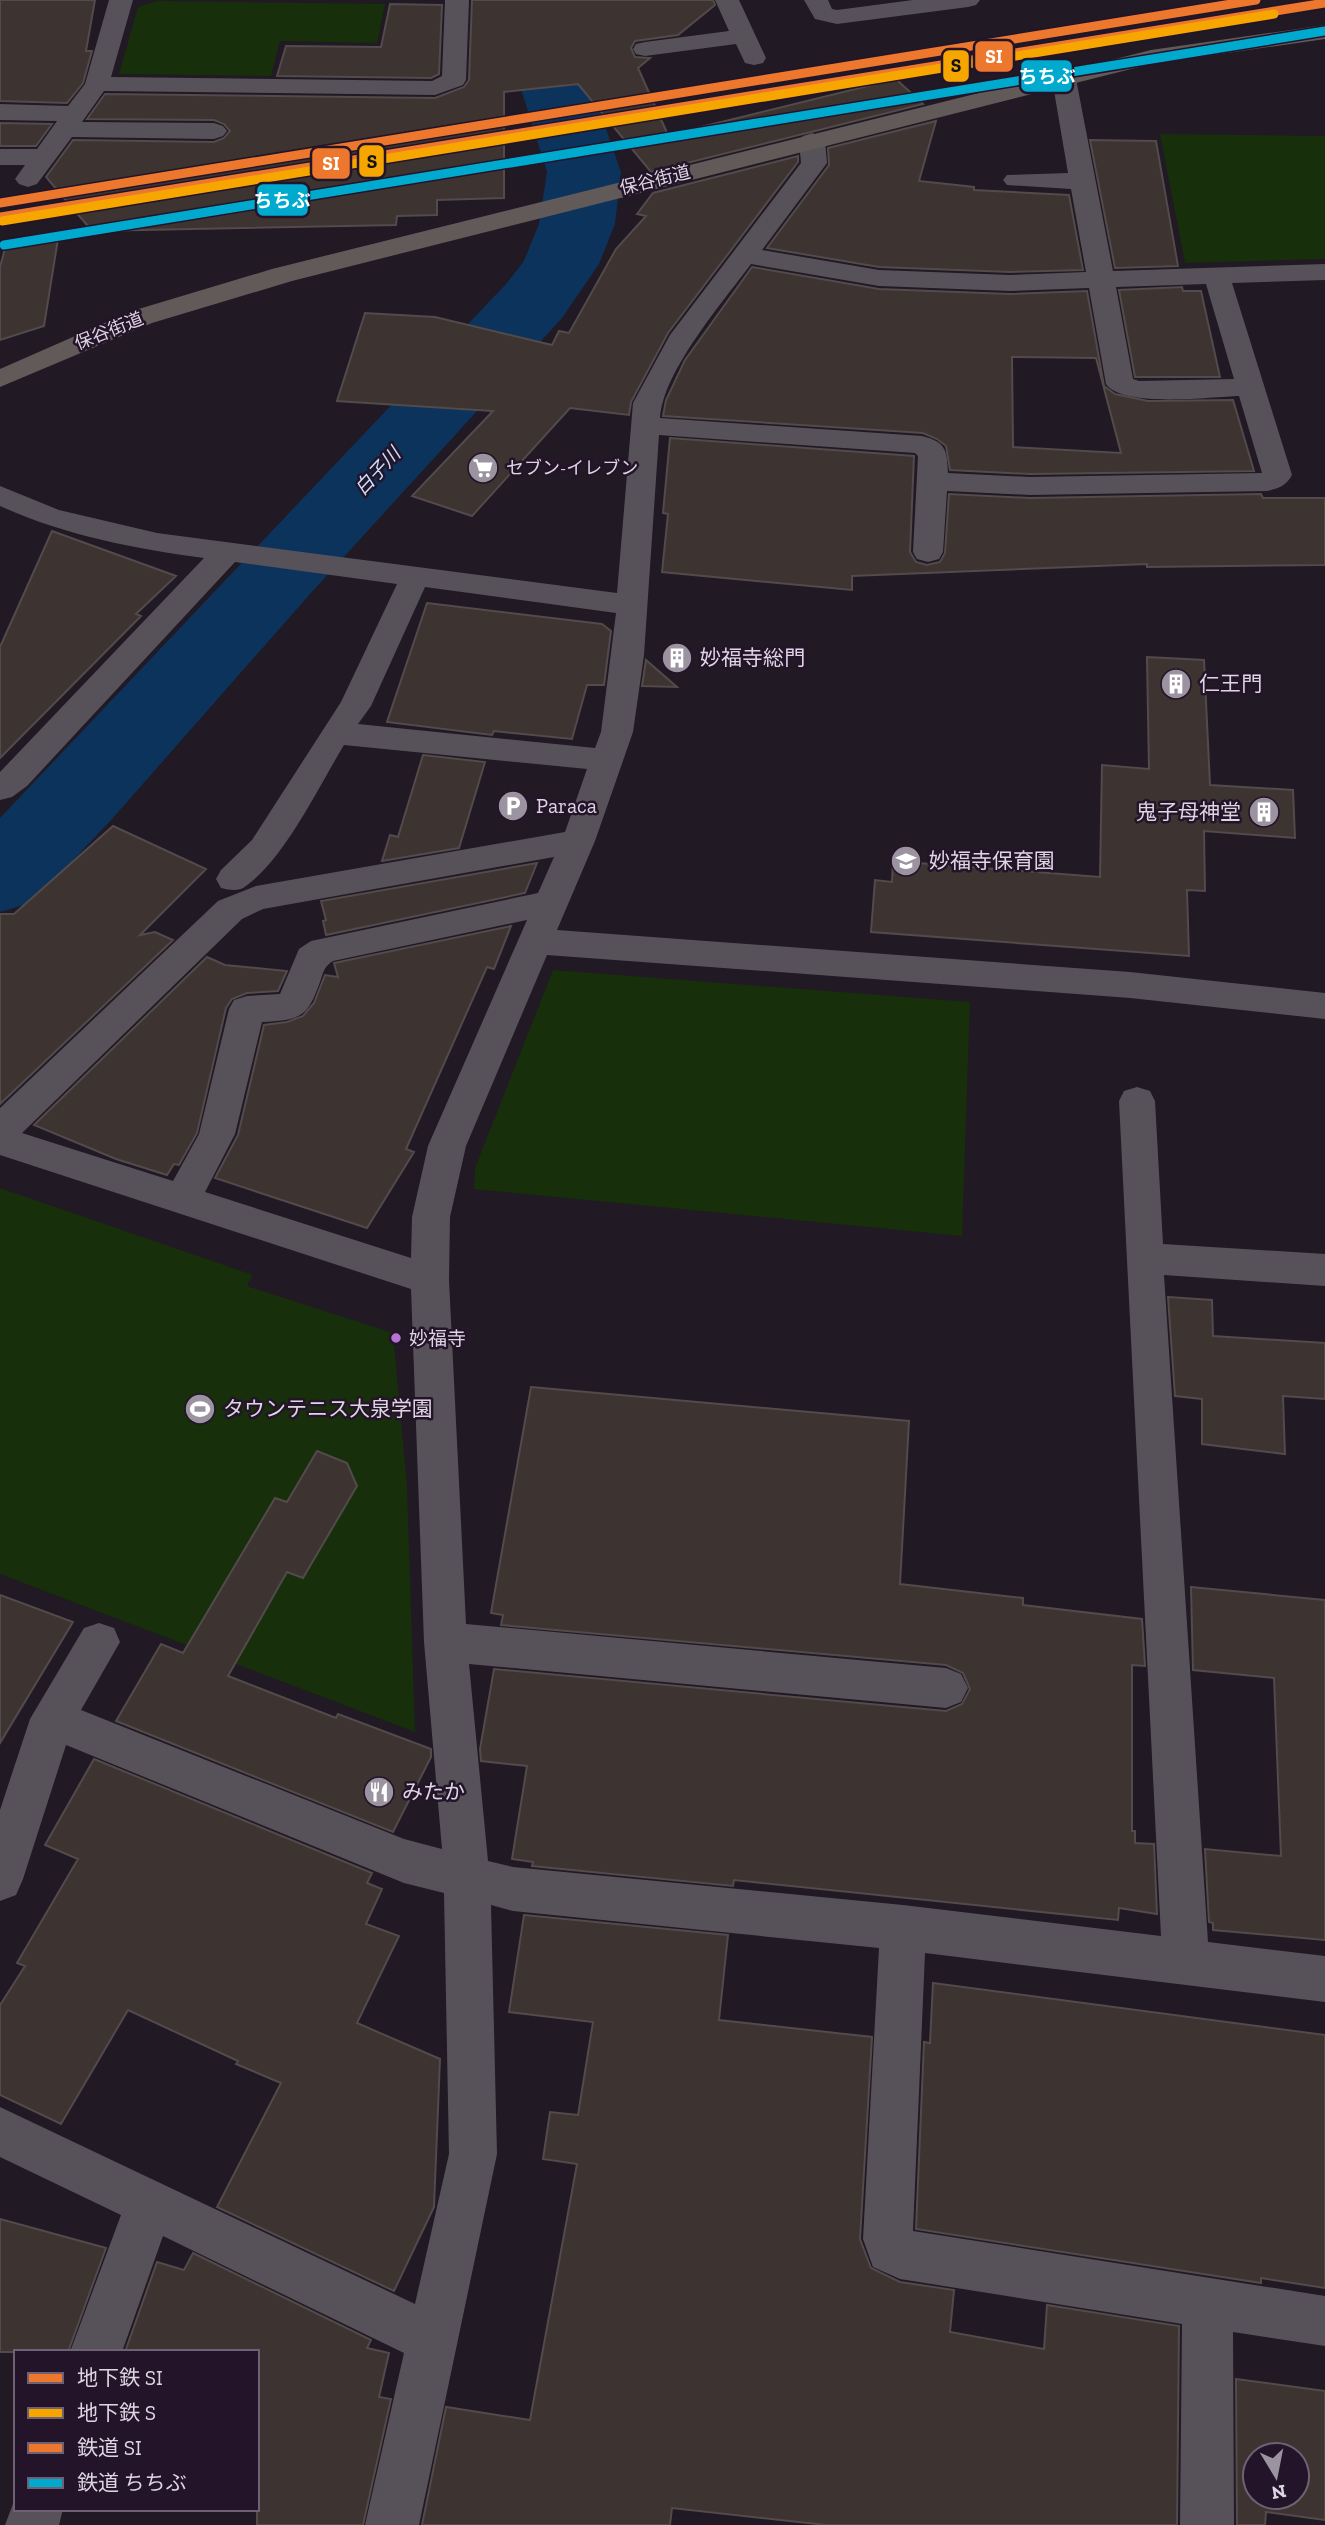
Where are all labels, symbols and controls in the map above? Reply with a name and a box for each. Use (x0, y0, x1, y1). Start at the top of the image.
line badge: SI (974, 40, 1014, 73)
text: SI (985, 45, 1003, 68)
line badge: S (942, 49, 970, 83)
text: S (951, 54, 961, 77)
line badge: ちちぶ (1020, 59, 1073, 93)
text: ちちぶ (1018, 65, 1076, 88)
line badge: S (358, 144, 385, 178)
line badge: SI (311, 147, 351, 180)
text: S (367, 150, 377, 173)
text: SI (322, 152, 340, 175)
street label: 保谷街道 (617, 161, 693, 199)
line badge: ちちぶ (256, 183, 309, 217)
text: ちちぶ (253, 189, 311, 212)
street label: 保谷街道 (72, 307, 146, 355)
water label: 白子川 (350, 441, 407, 500)
supermarket icon: セブン-イレブン (466, 451, 500, 485)
place label: セブン-イレブン (506, 457, 638, 479)
building icon: 妙福寺総門 (660, 641, 694, 675)
place label: 妙福寺総門 (700, 645, 805, 670)
building icon: 仁王門 (1159, 667, 1193, 701)
place label: 仁王門 (1199, 671, 1262, 696)
parking icon: Paraca (496, 789, 530, 823)
place label: Paraca (536, 793, 597, 818)
building icon: 鬼子母神堂 (1247, 795, 1281, 829)
place label: 鬼子母神堂 (1136, 799, 1241, 824)
school or university icon: 妙福寺保育園 (889, 844, 923, 878)
place label: 妙福寺保育園 (929, 848, 1055, 873)
place label: 妙福寺 (409, 1327, 466, 1350)
marker: 妙福寺 (389, 1331, 403, 1345)
sports icon: タウンテニス大泉学園 (183, 1392, 217, 1426)
place label: タウンテニス大泉学園 (223, 1396, 433, 1421)
restaurant icon: みたか (362, 1775, 396, 1809)
place label: みたか (402, 1779, 465, 1804)
legend (14, 2350, 259, 2511)
text: 地下鉄 SI (77, 2365, 163, 2390)
text: 地下鉄 S (77, 2400, 156, 2425)
text: 鉄道 SI (77, 2435, 142, 2460)
north arrow (1241, 2441, 1311, 2511)
text: 鉄道 ちちぶ (77, 2470, 187, 2495)
text: N (1270, 2480, 1288, 2505)

